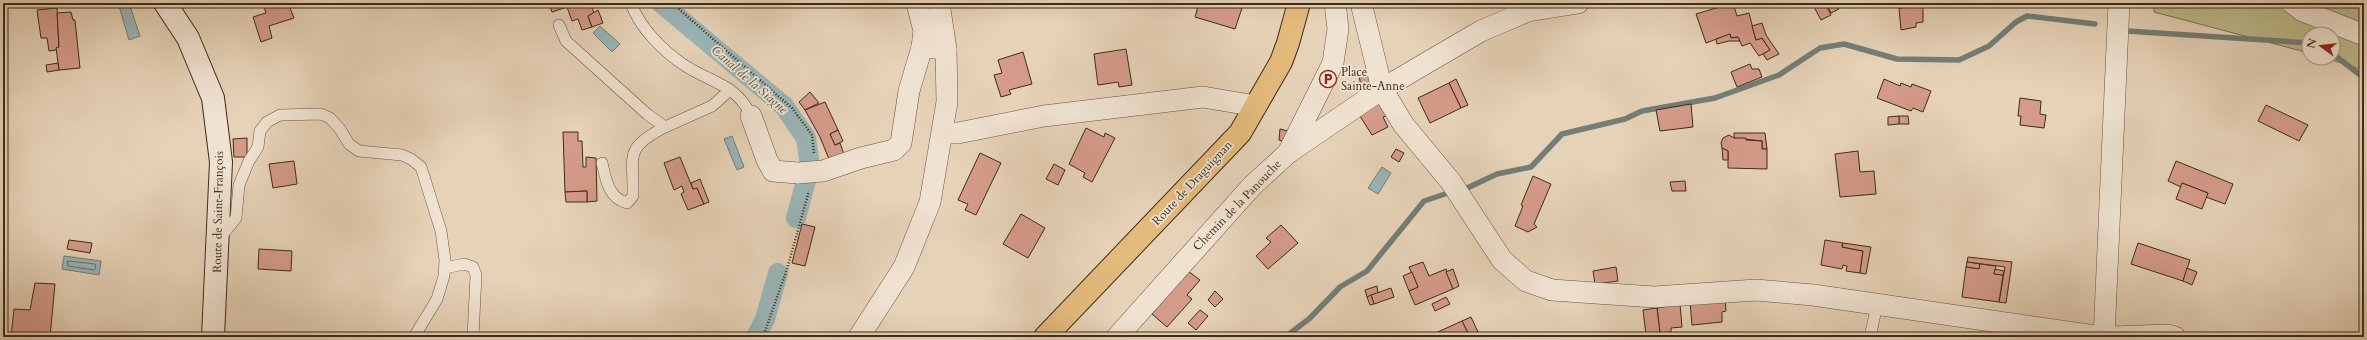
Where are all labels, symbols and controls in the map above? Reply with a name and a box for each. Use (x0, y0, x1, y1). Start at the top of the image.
north arrow (2301, 26, 2341, 66)
text: N (2303, 37, 2320, 50)
water label: Canal de la Siagne (707, 41, 792, 119)
place label: Place Sainte-Anne (1341, 64, 1405, 94)
parking icon: Place Sainte-Anne (1318, 69, 1338, 89)
street label: Route de Draguignan (1148, 137, 1236, 229)
street label: Route de Saint-François (209, 151, 227, 273)
street label: Chemin de la Panouche (1189, 156, 1285, 254)

